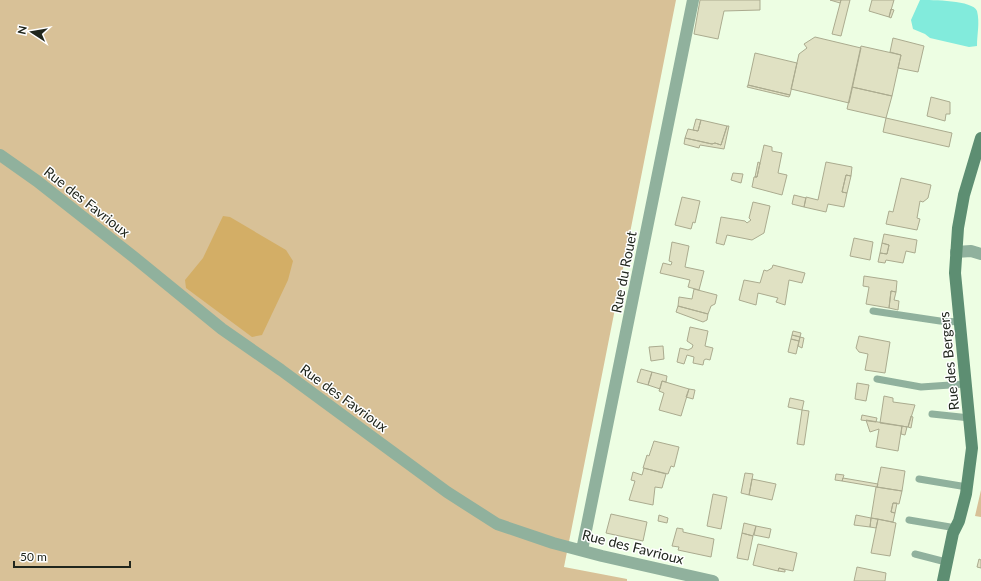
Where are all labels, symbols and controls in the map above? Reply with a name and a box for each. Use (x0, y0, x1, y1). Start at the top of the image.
north arrow (12, 12, 52, 52)
text: N (14, 24, 29, 35)
street label: Rue des Favrioux (41, 163, 134, 240)
street label: Rue du Rouet (607, 230, 640, 314)
street label: Rue des Bergers (935, 311, 962, 411)
street label: Rue des Favrioux (297, 360, 391, 435)
street label: Rue des Favrioux (580, 526, 686, 567)
scale bar (14, 543, 130, 569)
text: 50 m (20, 549, 47, 564)

